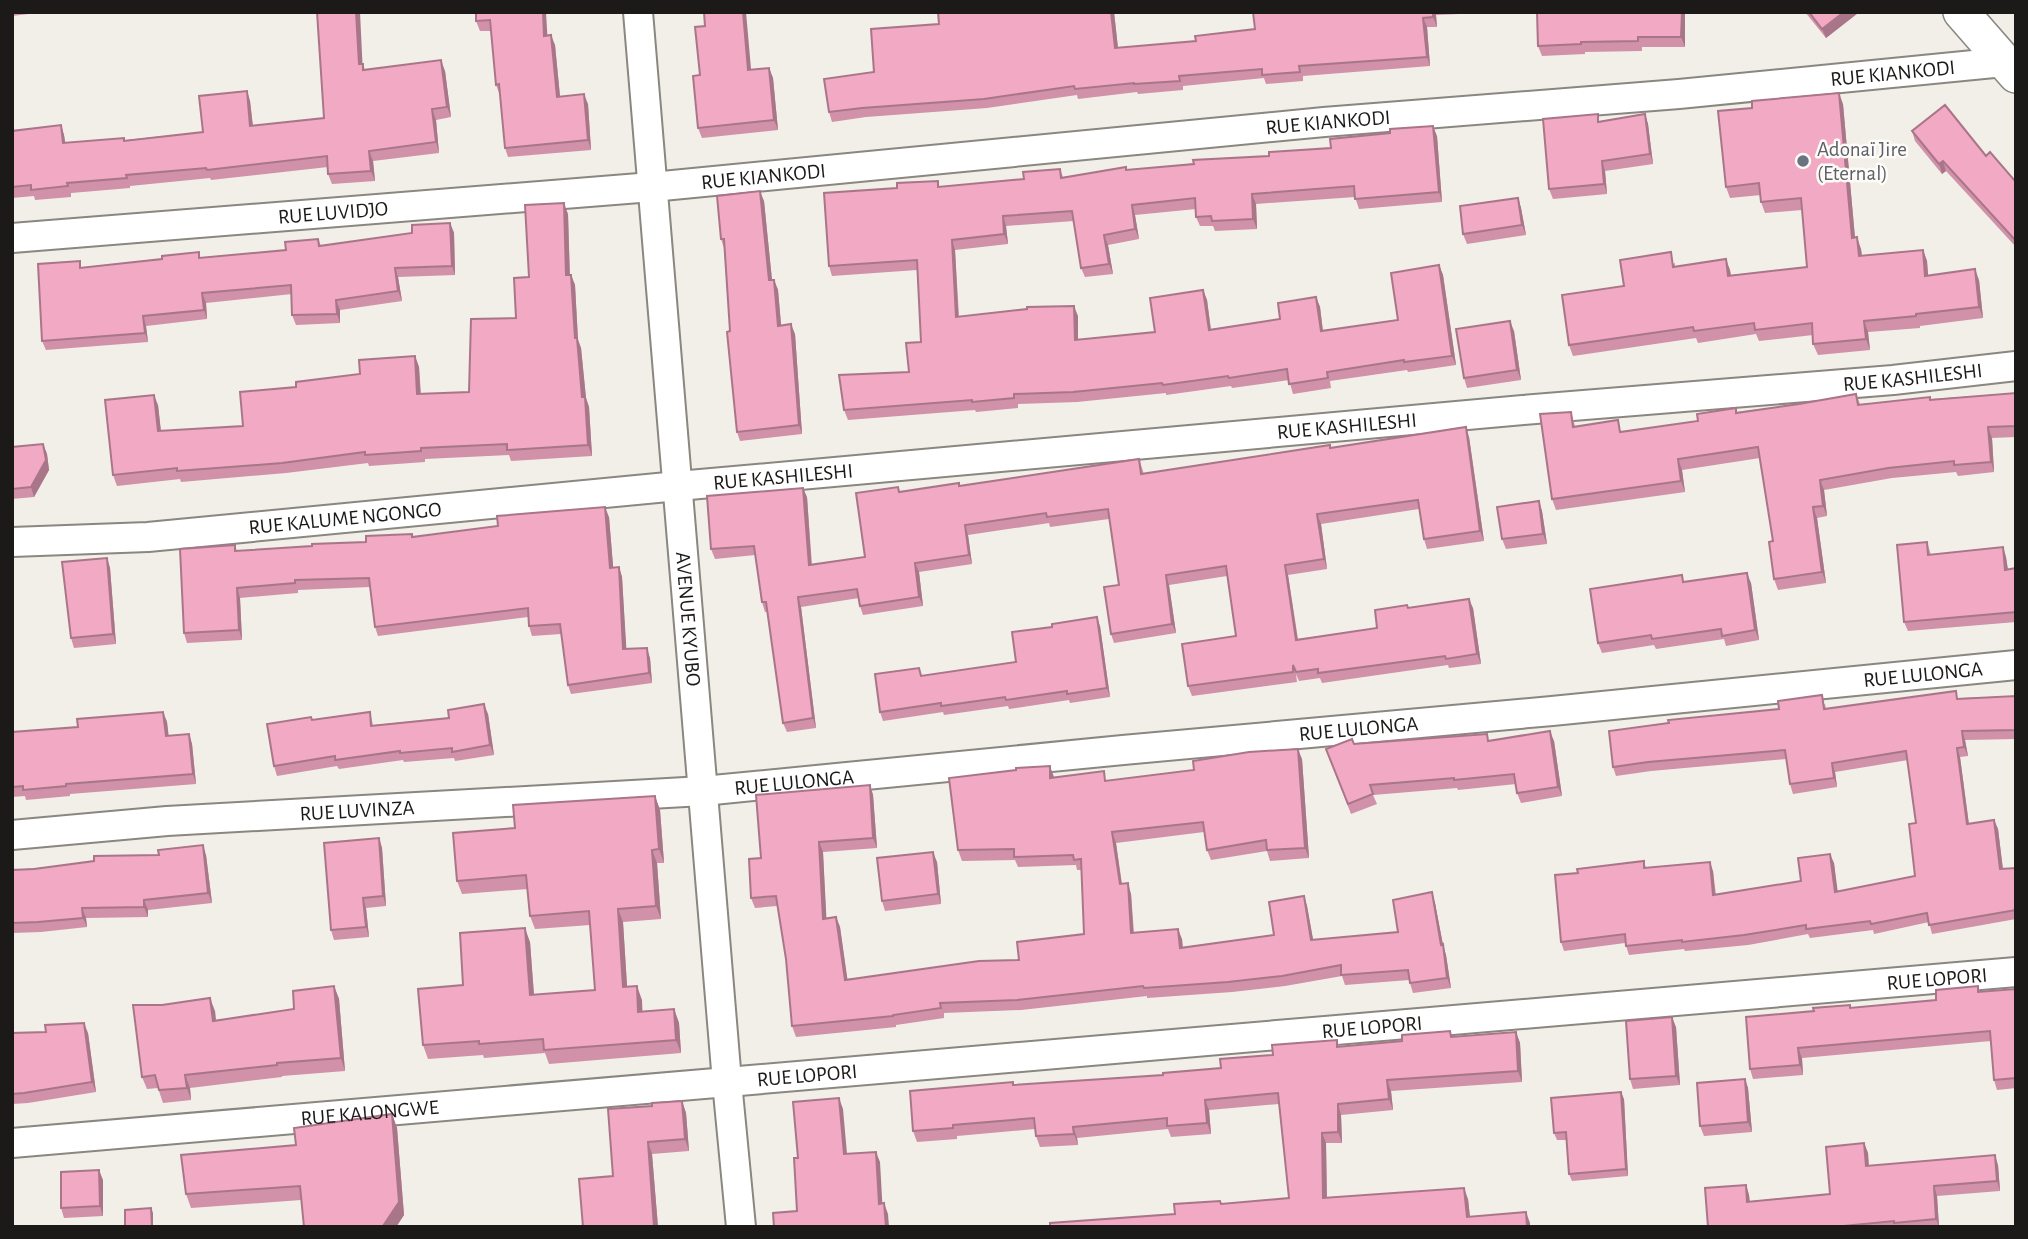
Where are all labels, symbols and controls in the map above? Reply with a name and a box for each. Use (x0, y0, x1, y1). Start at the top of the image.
street label: RUE KIANKODI (1829, 57, 1956, 90)
street label: RUE KIANKODI (1265, 107, 1391, 139)
place label: Adonaï Jire (Eternal) (1817, 139, 1907, 184)
marker: Adonaï Jire (Eternal) (1795, 153, 1811, 169)
street label: RUE KIANKODI (700, 160, 827, 193)
street label: RUE LUVIDJO (277, 198, 389, 228)
street label: RUE KASHILESHI (1842, 360, 1984, 395)
street label: RUE KASHILESHI (1276, 410, 1418, 443)
street label: RUE KASHILESHI (712, 460, 854, 494)
street label: RUE KALUME NGONGO (248, 499, 442, 538)
street label: AVENUE KYUBO (672, 551, 704, 687)
street label: RUE LULONGA (1862, 658, 1984, 691)
street label: RUE LULONGA (1298, 713, 1419, 745)
street label: RUE LULONGA (733, 766, 855, 799)
street label: RUE LUVINZA (299, 797, 415, 825)
street label: RUE LOPORI (1886, 964, 1988, 994)
street label: RUE LOPORI (1321, 1013, 1423, 1042)
street label: RUE LOPORI (756, 1061, 858, 1090)
street label: RUE KALONGWE (300, 1097, 440, 1129)

